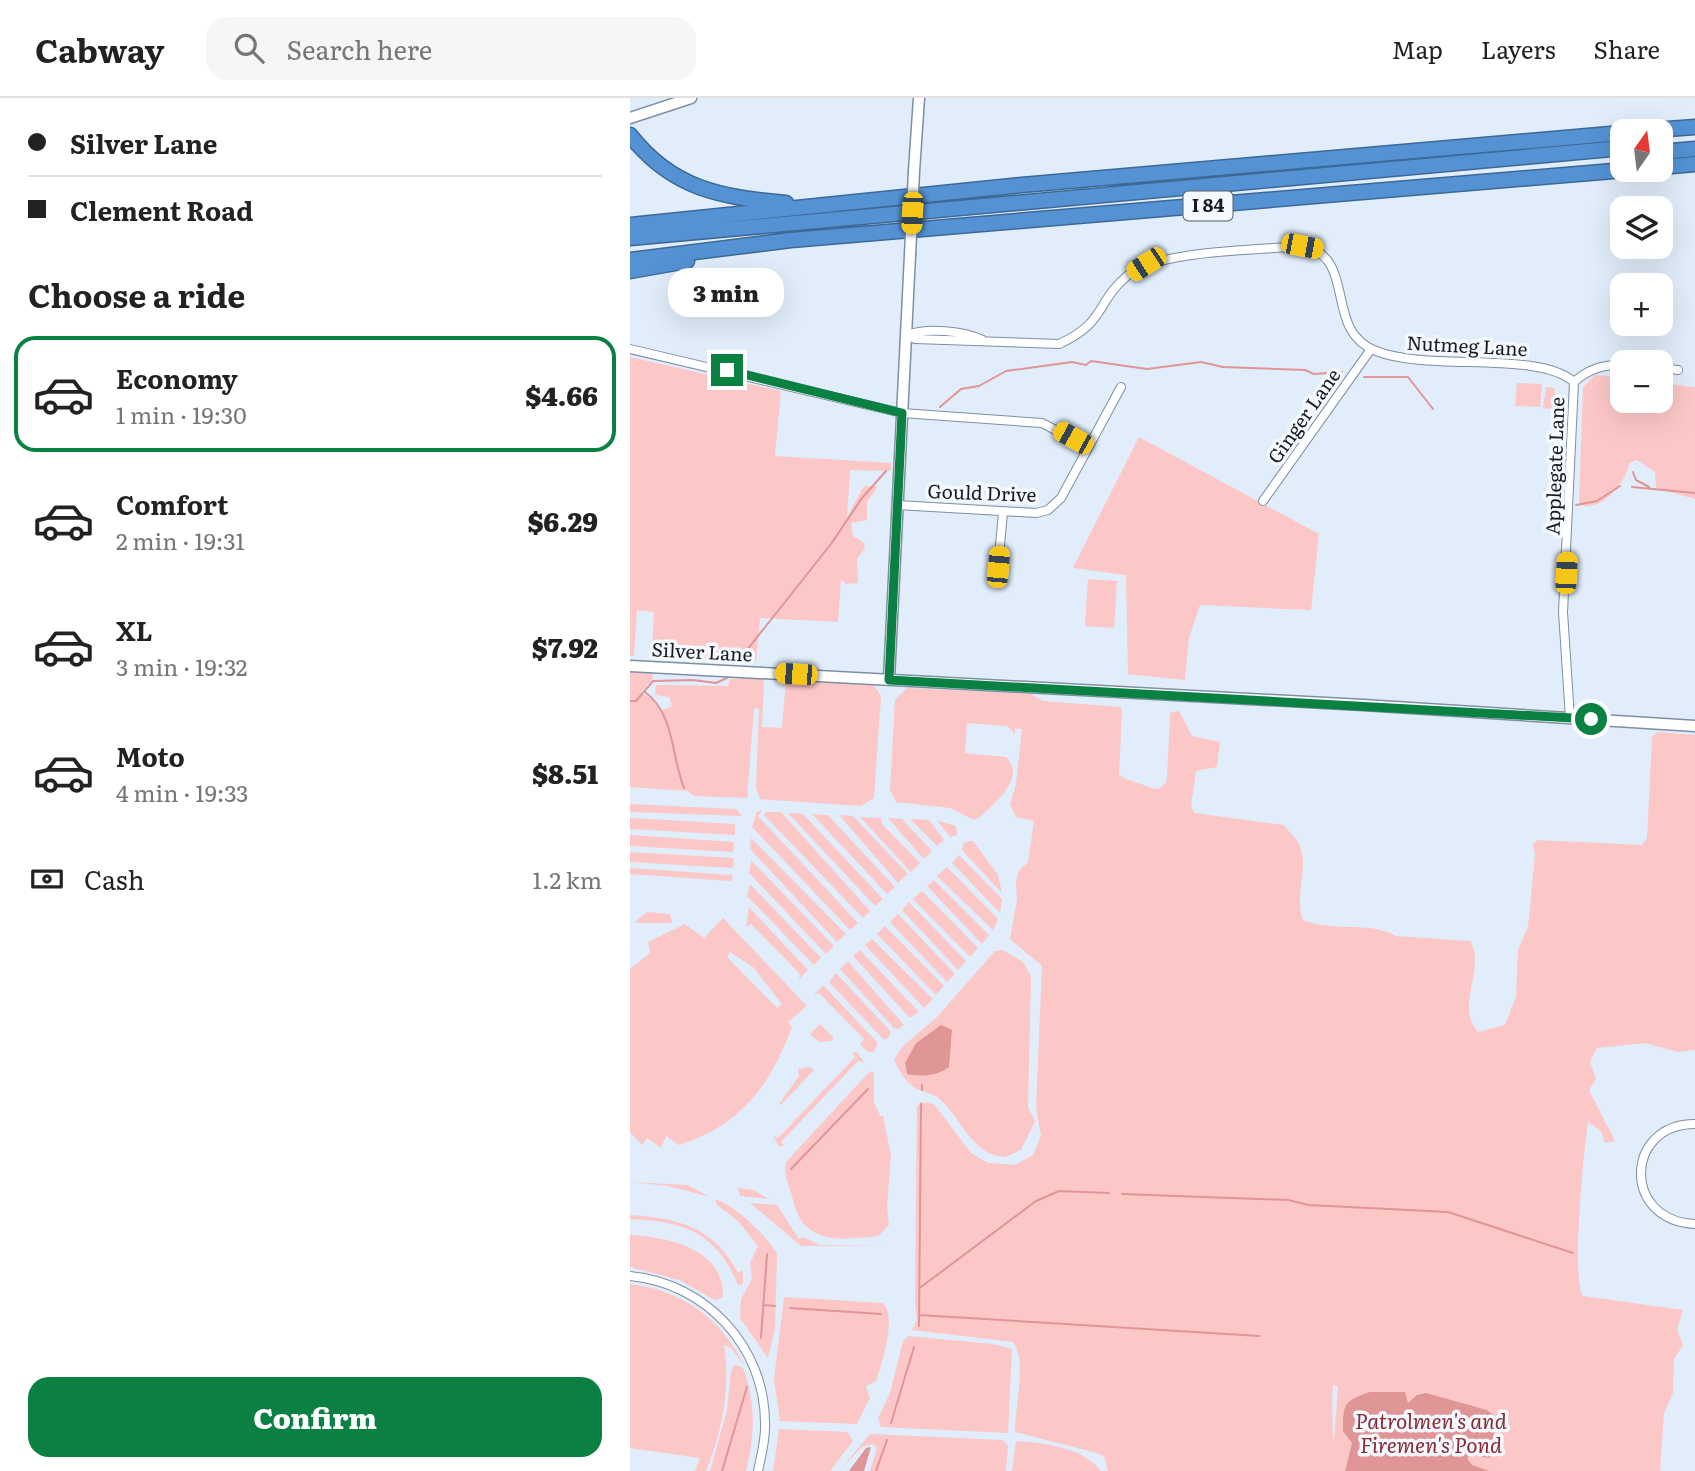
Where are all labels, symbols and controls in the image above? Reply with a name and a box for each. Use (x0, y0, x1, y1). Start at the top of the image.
search box (206, 17, 696, 80)
text: Cabway (35, 24, 164, 73)
icon: search (230, 29, 268, 67)
text: Search here (286, 29, 432, 68)
text: Map (1392, 31, 1443, 66)
text: Layers (1481, 31, 1555, 66)
text: Share (1593, 31, 1660, 66)
north arrow (1610, 119, 1673, 182)
map controls (1610, 119, 1673, 413)
text: Silver Lane (70, 123, 218, 162)
text: Clement Road (70, 190, 253, 229)
car (901, 191, 924, 235)
road number: I 84 (1184, 192, 1232, 220)
button: layers (1610, 196, 1673, 259)
car (1280, 232, 1325, 260)
car (1123, 244, 1170, 284)
callout: 3 min (669, 268, 785, 317)
text: Choose a ride (28, 270, 245, 318)
button: + (1610, 273, 1673, 336)
text: 3 min (693, 275, 759, 309)
street label: Nutmeg Lane (1406, 328, 1528, 362)
button: − (1610, 350, 1673, 413)
route end (711, 354, 743, 386)
text: Economy (116, 358, 238, 397)
street label: Ginger Lane (1260, 362, 1346, 469)
icon: car (32, 363, 95, 426)
text: $4.66 (525, 375, 598, 414)
street label: Applegate Lane (1538, 396, 1570, 536)
text: 1 min · 19:30 (116, 397, 247, 431)
car (1050, 419, 1097, 457)
street label: Gould Drive (927, 476, 1037, 508)
text: Comfort (116, 484, 228, 523)
icon: car (32, 489, 95, 552)
text: $6.29 (527, 501, 598, 540)
text: 2 min · 19:31 (116, 523, 245, 557)
car (986, 545, 1011, 589)
car (1555, 551, 1578, 595)
text: XL (116, 610, 153, 649)
icon: car (32, 615, 95, 678)
text: $7.92 (532, 627, 598, 666)
street label: Silver Lane (651, 634, 753, 668)
text: 3 min · 19:32 (116, 649, 247, 683)
car (775, 662, 818, 686)
route start (1575, 703, 1607, 735)
text: Moto (116, 736, 185, 775)
icon: car (32, 741, 95, 804)
text: $8.51 (532, 753, 598, 792)
text: 4 min · 19:33 (116, 775, 248, 809)
text: Cash (84, 859, 145, 898)
icon: cash (28, 860, 66, 898)
text: 1.2 km (533, 862, 602, 896)
button: Confirm (28, 1377, 602, 1457)
water label: Patrolmen's and Firemen's Pond (1355, 1404, 1507, 1459)

